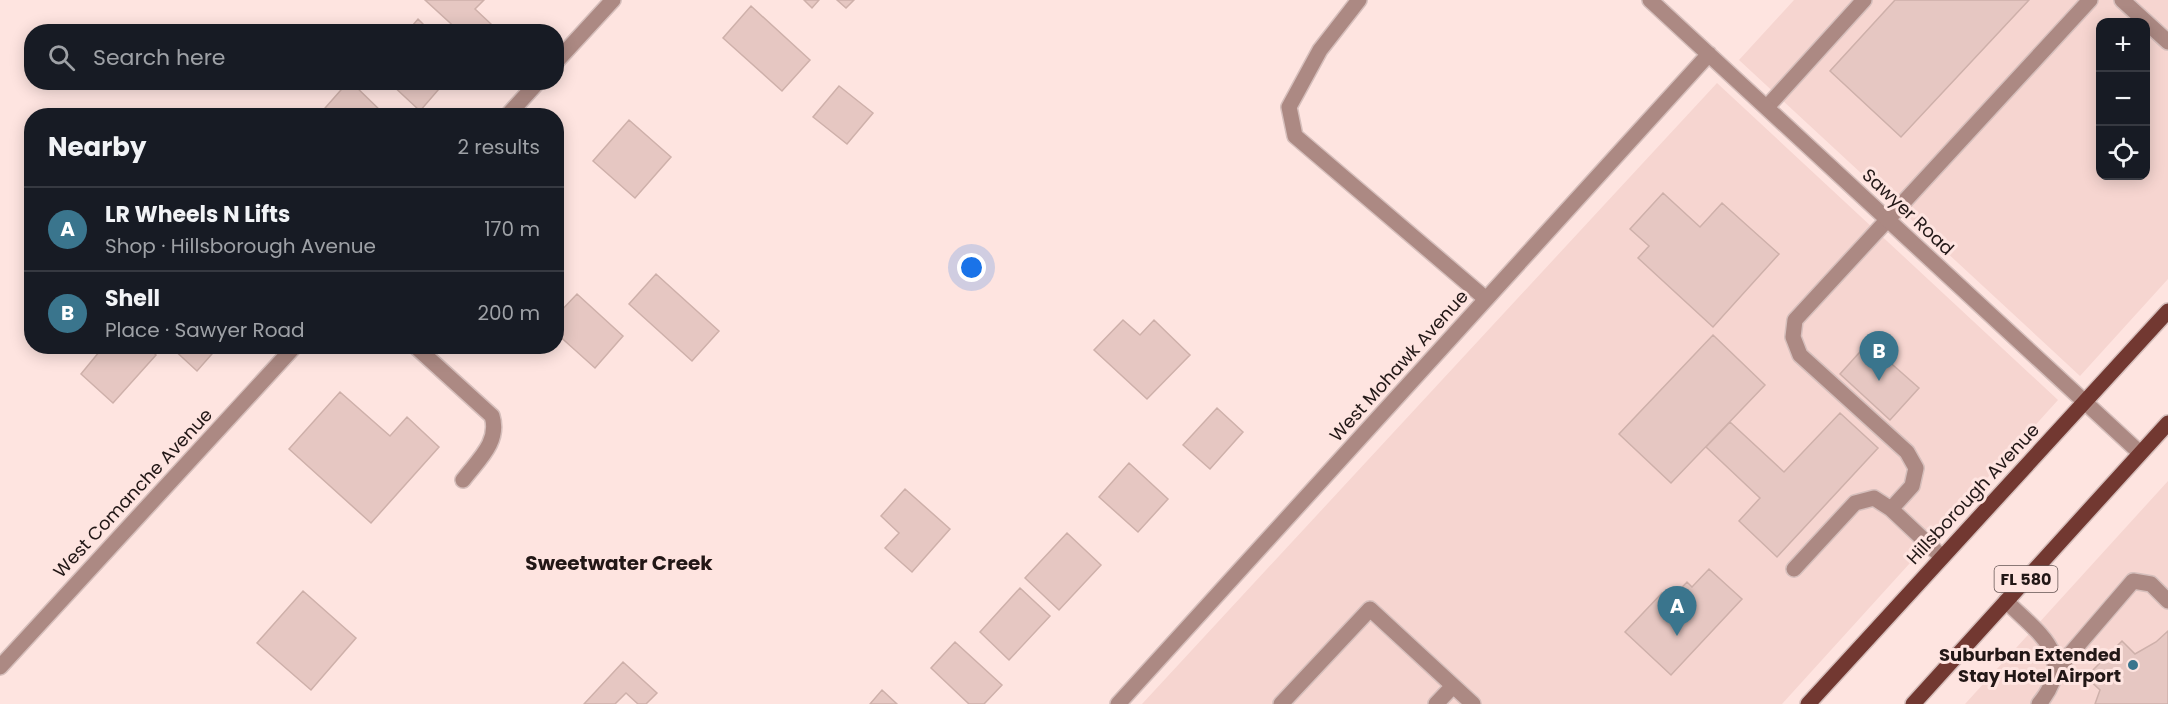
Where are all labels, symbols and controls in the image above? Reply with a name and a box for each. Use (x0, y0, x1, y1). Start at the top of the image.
map controls (2096, 18, 2150, 180)
button: + (2096, 18, 2150, 72)
search box (24, 24, 564, 90)
icon: search (45, 41, 78, 74)
text: Search here (93, 42, 226, 73)
button: − (2096, 72, 2150, 126)
button: locate (2096, 126, 2150, 180)
text: Nearby (48, 129, 146, 165)
text: 2 results (457, 133, 540, 161)
street label: Sawyer Road (1857, 163, 1960, 261)
text: LR Wheels N Lifts (105, 199, 290, 230)
text: A (60, 215, 75, 243)
text: 170 m (484, 215, 540, 243)
text: Shop · Hillsborough Avenue (105, 232, 376, 260)
your location (957, 253, 986, 282)
text: Shell (105, 283, 160, 314)
street label: West Mohawk Avenue (1324, 284, 1474, 447)
text: B (61, 299, 74, 327)
text: 200 m (477, 299, 540, 327)
text: Place · Sawyer Road (105, 316, 305, 344)
pin: B (1860, 332, 1898, 381)
street label: West Comanche Avenue (47, 403, 218, 583)
street label: Hillsborough Avenue (1901, 418, 2045, 570)
district label: Sweetwater Creek (525, 549, 713, 577)
road number: FL 580 (1994, 566, 2058, 592)
pin: A (1658, 586, 1696, 636)
place label: Suburban Extended Stay Hotel Airport (1939, 642, 2121, 688)
marker: Suburban Extended Stay Hotel Airport (2126, 658, 2140, 672)

